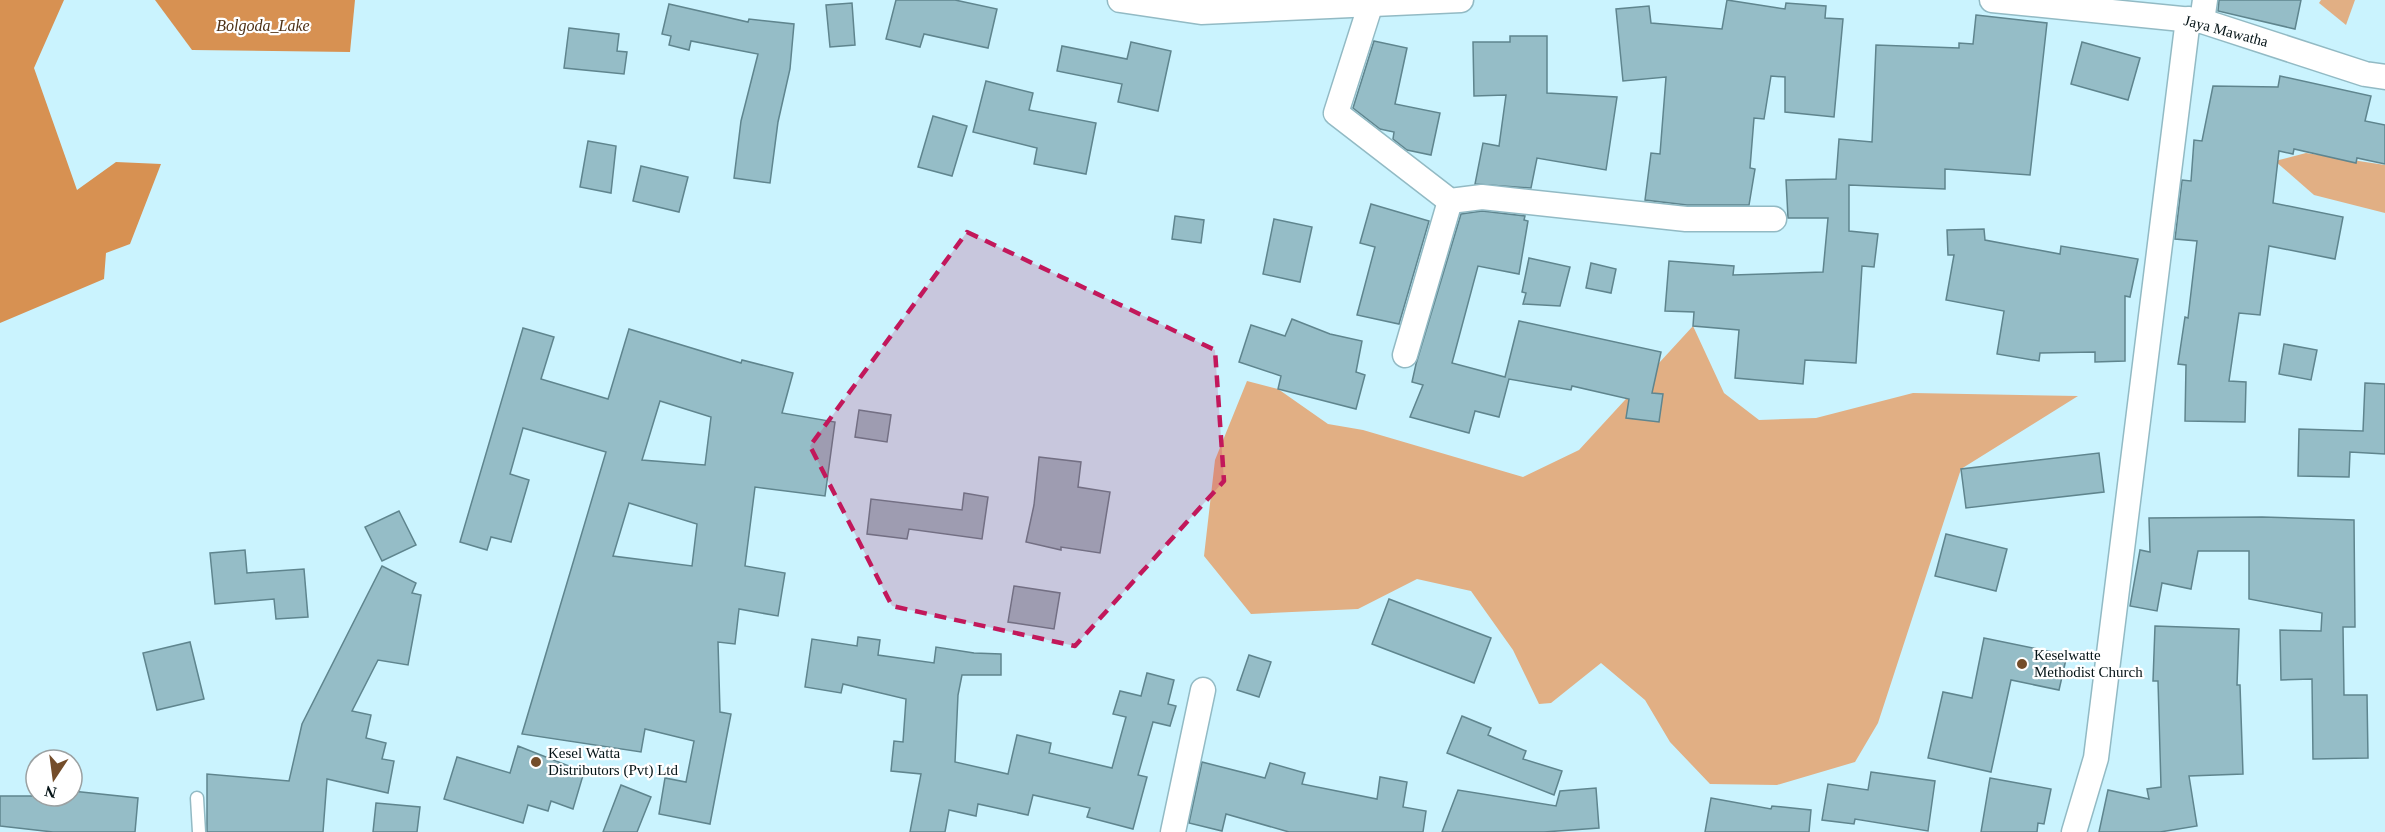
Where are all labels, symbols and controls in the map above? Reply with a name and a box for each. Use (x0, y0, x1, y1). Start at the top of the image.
street label: Jaya Mawatha (2182, 12, 2270, 50)
water label: Bolgoda_Lake (216, 17, 310, 35)
place label: Keselwatte Methodist Church (2034, 647, 2143, 680)
marker: Keselwatte Methodist Church (2015, 657, 2029, 671)
place label: Kesel Watta Distributors (Pvt) Ltd (548, 745, 678, 779)
north arrow (24, 748, 84, 808)
marker: Kesel Watta Distributors (Pvt) Ltd (529, 755, 543, 769)
text: N (43, 782, 58, 802)

